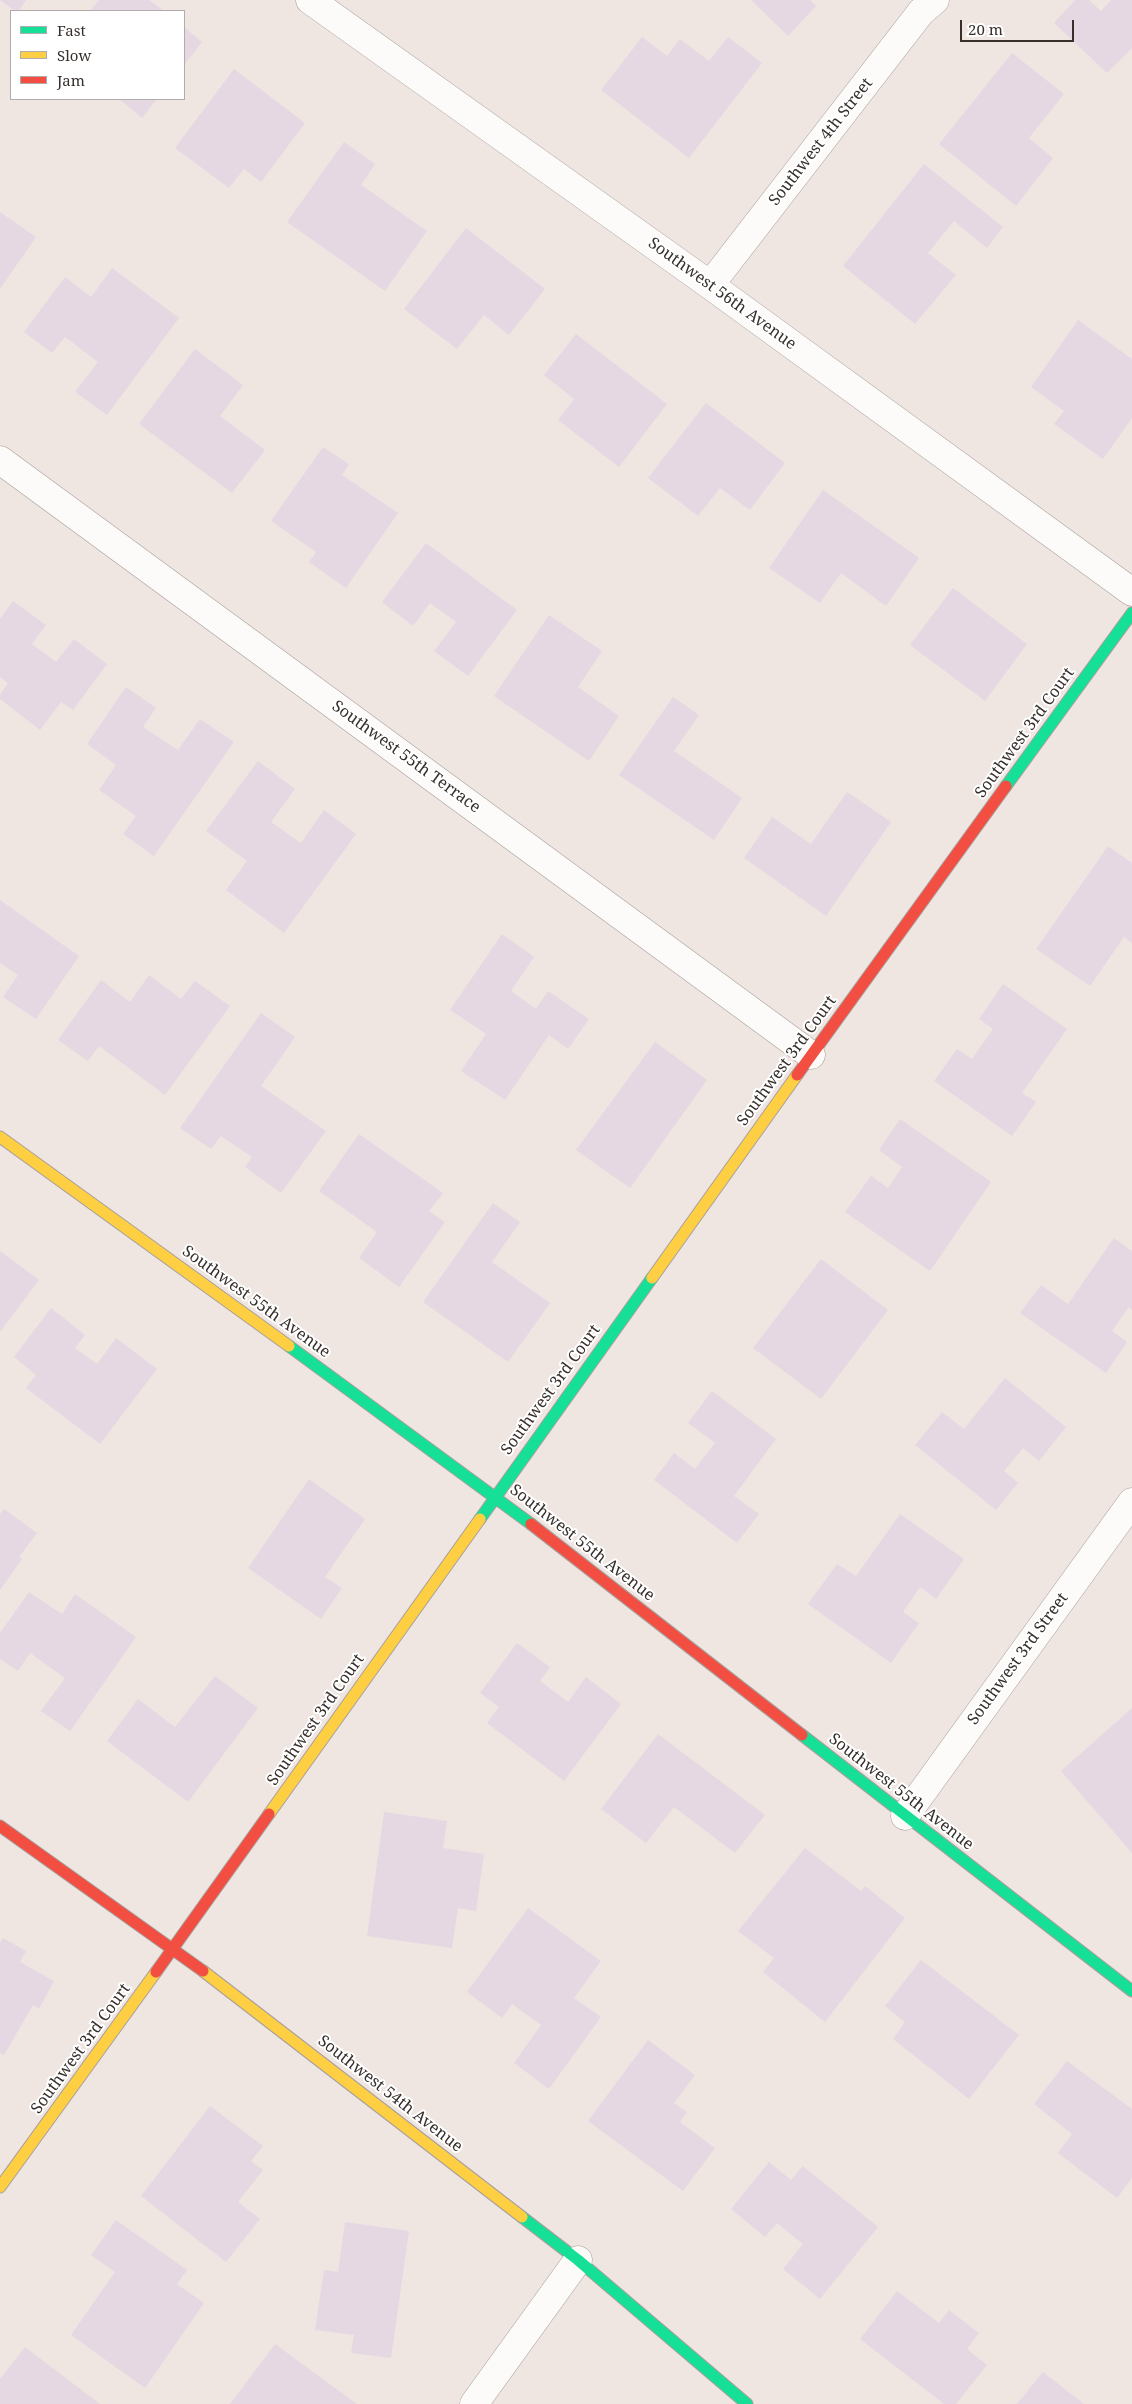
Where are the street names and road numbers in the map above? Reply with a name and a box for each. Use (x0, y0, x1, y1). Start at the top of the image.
street label: Southwest 4th Street (765, 74, 877, 210)
street label: Southwest 56th Avenue (644, 234, 800, 354)
street label: Southwest 3rd Court (971, 664, 1079, 802)
street label: Southwest 55th Terrace (328, 697, 484, 817)
street label: Southwest 3rd Court (733, 992, 841, 1130)
street label: Southwest 55th Avenue (178, 1242, 334, 1362)
street label: Southwest 3rd Court (497, 1321, 605, 1459)
street label: Southwest 55th Avenue (506, 1481, 658, 1605)
street label: Southwest 3rd Street (964, 1589, 1072, 1729)
street label: Southwest 3rd Court (263, 1651, 369, 1789)
street label: Southwest 55th Avenue (825, 1730, 977, 1854)
street label: Southwest 3rd Court (27, 1980, 135, 2118)
street label: Southwest 54th Avenue (314, 2032, 466, 2156)

